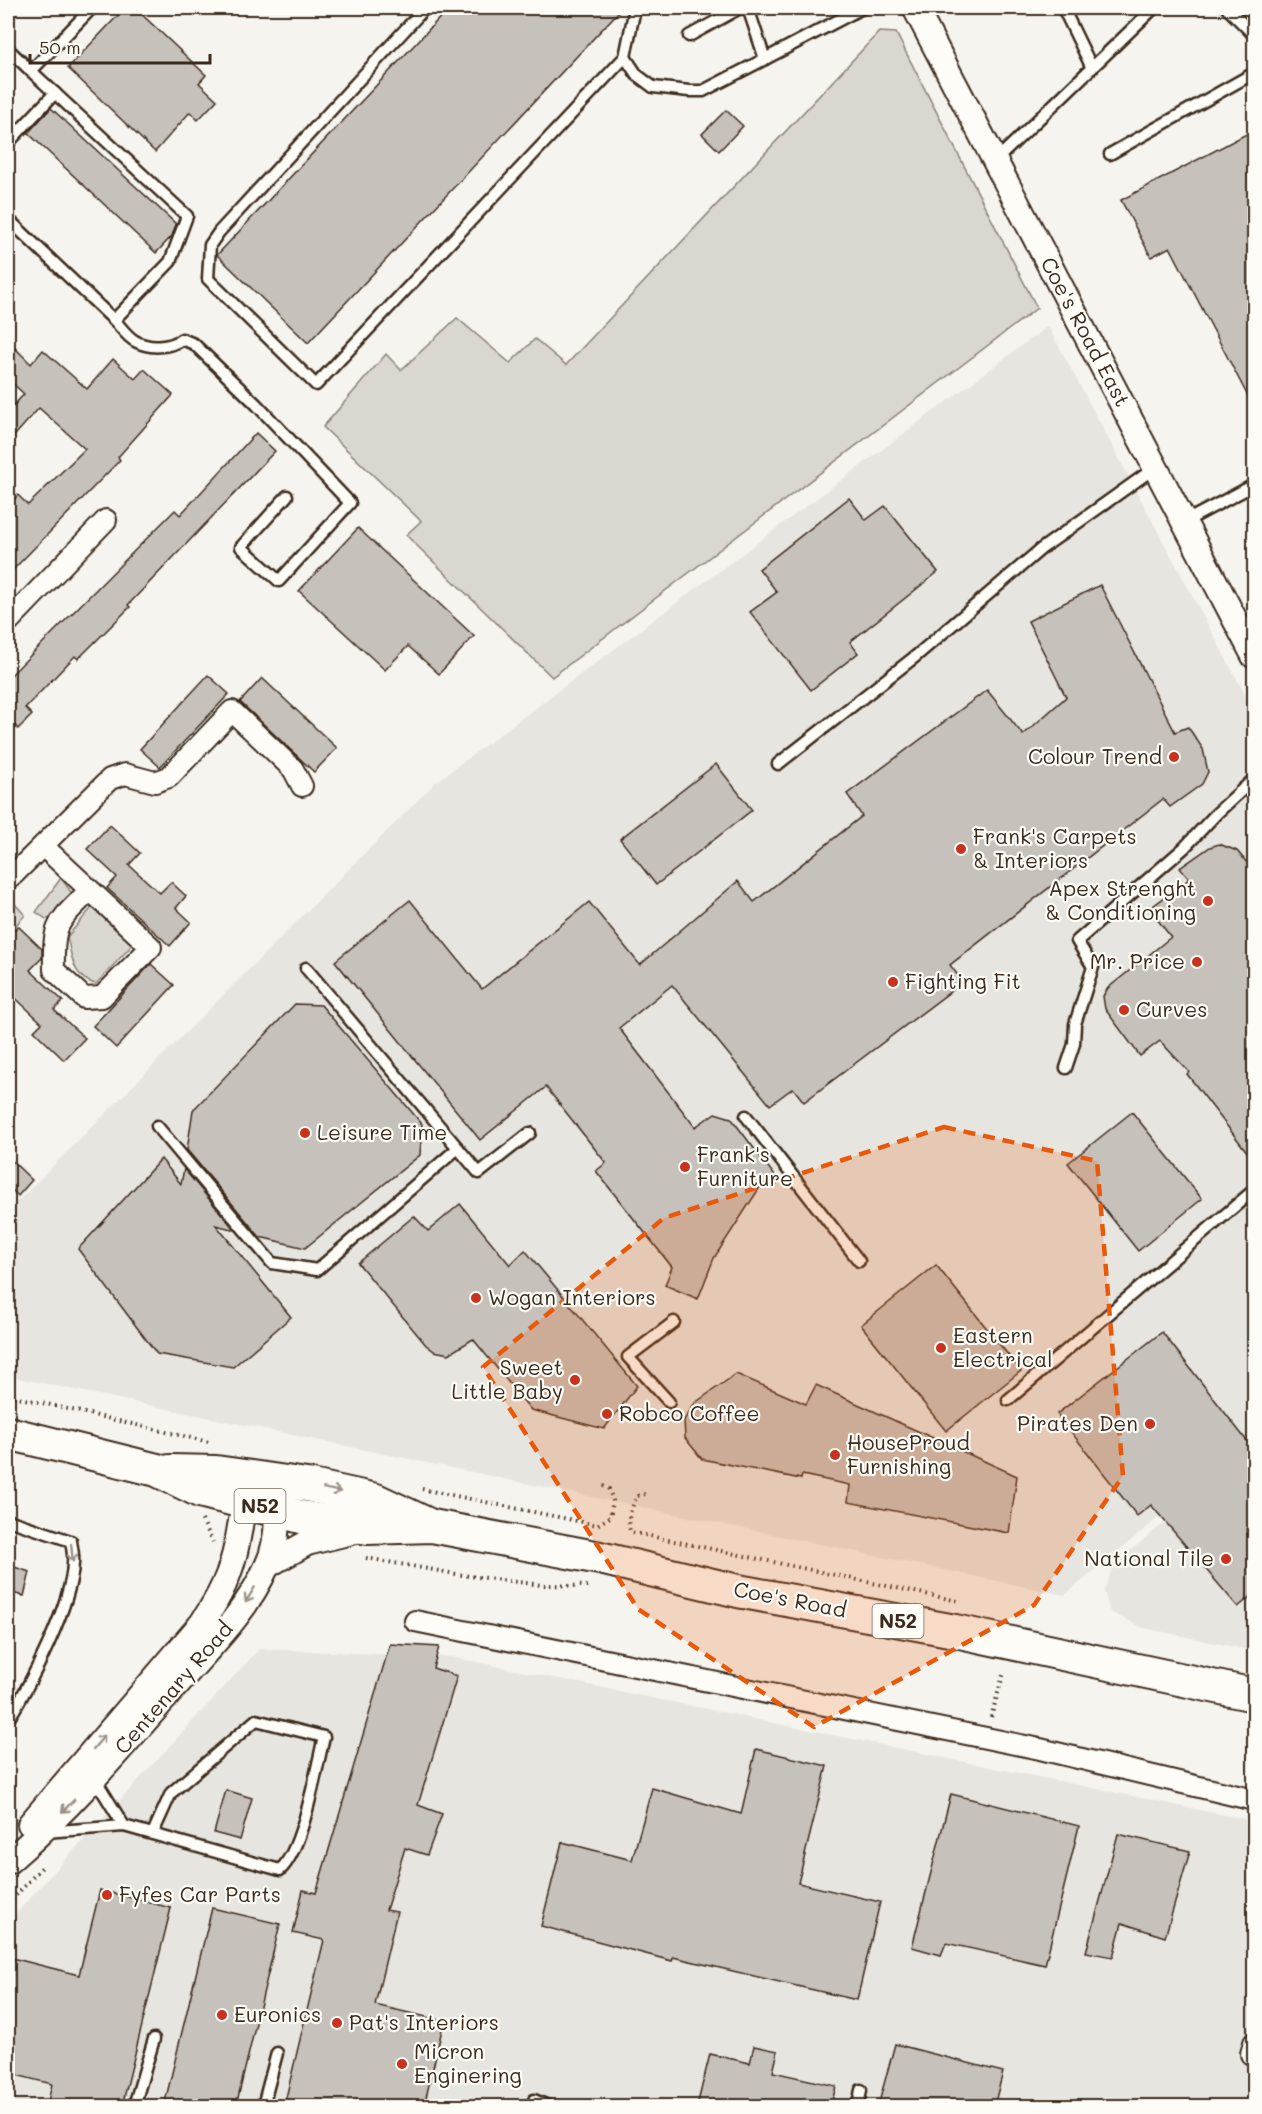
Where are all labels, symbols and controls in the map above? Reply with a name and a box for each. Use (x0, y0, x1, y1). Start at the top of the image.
scale bar (30, 27, 210, 65)
text: 50 m (39, 35, 81, 59)
street label: Coe's Road East (1036, 252, 1137, 411)
place label: Colour Trend (1028, 742, 1162, 769)
marker: Colour Trend (1167, 750, 1181, 764)
place label: Frank's Carpets & Interiors (973, 822, 1137, 873)
marker: Frank's Carpets & Interiors (954, 842, 968, 856)
place label: Apex Strenght & Conditioning (1045, 874, 1196, 925)
marker: Apex Strenght & Conditioning (1201, 894, 1215, 908)
place label: Mr. Price (1090, 947, 1185, 974)
marker: Mr. Price (1190, 955, 1204, 969)
place label: Fighting Fit (905, 967, 1021, 994)
marker: Fighting Fit (886, 975, 900, 989)
place label: Curves (1136, 995, 1207, 1022)
marker: Curves (1117, 1003, 1131, 1017)
place label: Leisure Time (317, 1118, 447, 1145)
marker: Leisure Time (298, 1126, 312, 1140)
place label: Frank's Furniture (697, 1140, 793, 1191)
marker: Frank's Furniture (678, 1160, 692, 1174)
place label: Wogan Interiors (488, 1283, 656, 1310)
marker: Wogan Interiors (469, 1291, 483, 1305)
place label: Eastern Electrical (953, 1321, 1053, 1372)
marker: Eastern Electrical (934, 1341, 948, 1355)
place label: Sweet Little Baby (452, 1353, 563, 1404)
marker: Sweet Little Baby (568, 1373, 582, 1387)
place label: Robco Coffee (619, 1399, 760, 1426)
marker: Robco Coffee (600, 1407, 614, 1421)
place label: Pirates Den (1017, 1409, 1138, 1436)
marker: Pirates Den (1143, 1417, 1157, 1431)
place label: HouseProud Furnishing (847, 1428, 970, 1479)
marker: HouseProud Furnishing (828, 1448, 842, 1462)
one-way arrow (322, 1485, 342, 1496)
road number: N52 (234, 1489, 286, 1523)
one-way arrow (67, 1543, 78, 1562)
place label: National Tile (1084, 1544, 1214, 1571)
marker: National Tile (1219, 1552, 1233, 1566)
street label: Coe's Road (732, 1574, 849, 1623)
one-way arrow (244, 1586, 256, 1603)
road number: N52 (872, 1604, 924, 1638)
street label: Centenary Road (108, 1615, 238, 1759)
one-way arrow (93, 1734, 106, 1750)
one-way arrow (61, 1799, 76, 1814)
place label: Fyfes Car Parts (119, 1880, 281, 1907)
marker: Fyfes Car Parts (100, 1888, 114, 1902)
place label: Euronics (234, 2000, 321, 2027)
marker: Euronics (215, 2008, 229, 2022)
place label: Pat's Interiors (349, 2008, 499, 2035)
marker: Pat's Interiors (330, 2016, 344, 2030)
place label: Micron Enginering (414, 2037, 522, 2088)
marker: Micron Enginering (395, 2057, 409, 2071)

